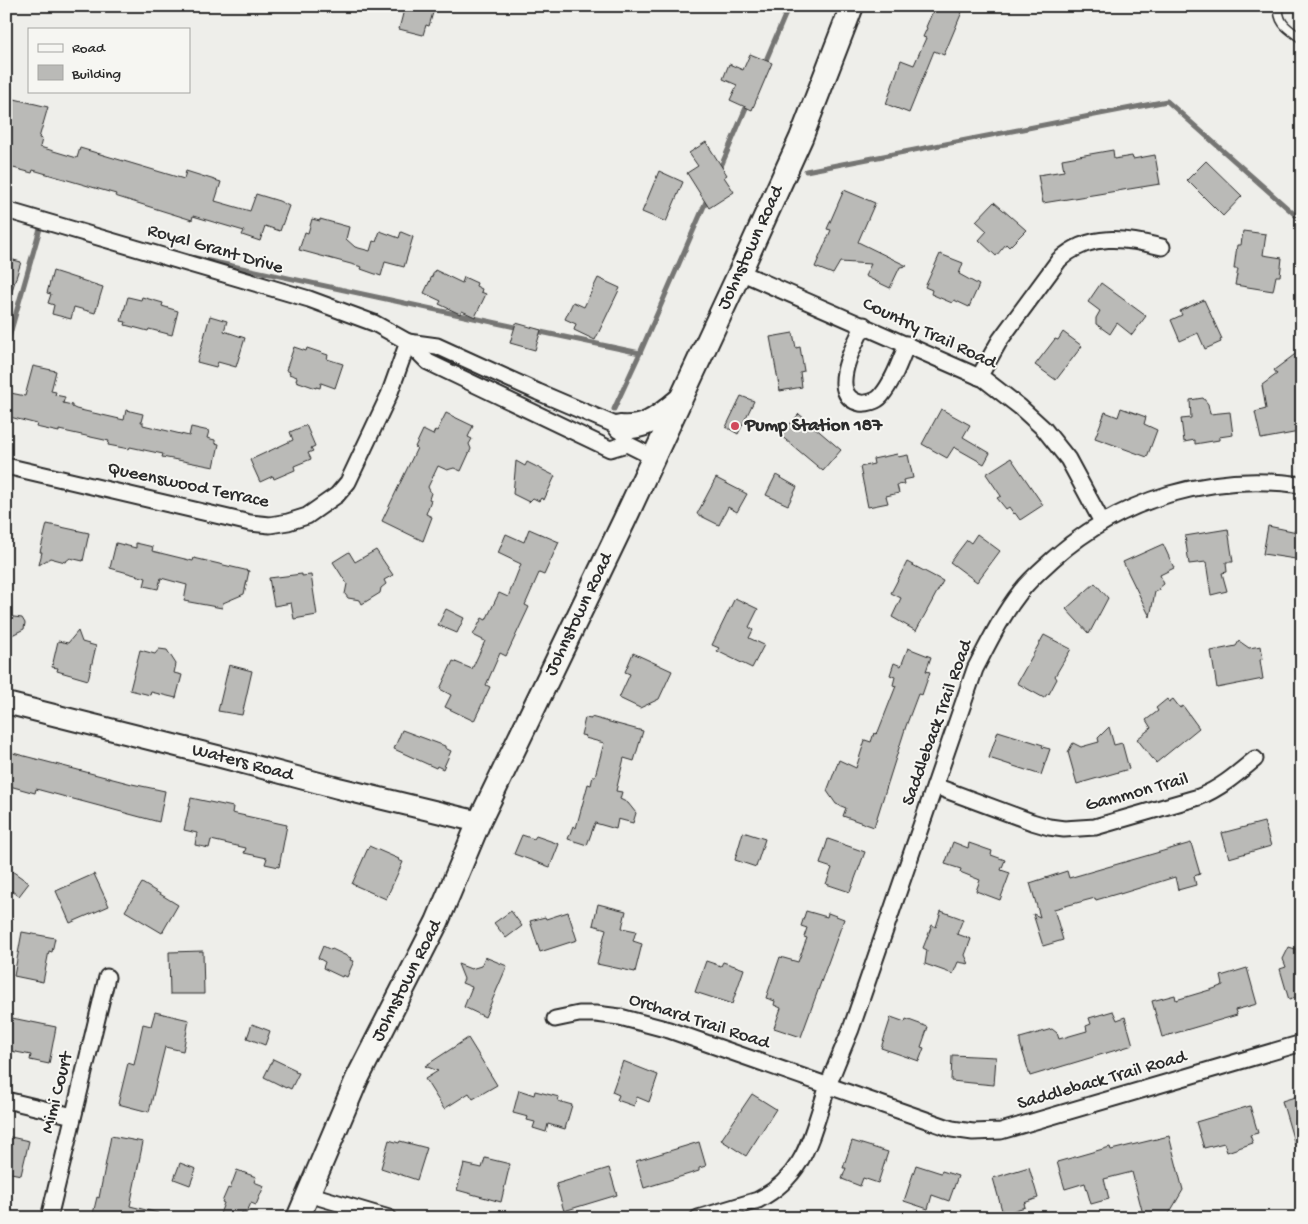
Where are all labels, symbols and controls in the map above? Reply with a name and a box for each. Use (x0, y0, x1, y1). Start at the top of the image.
legend (28, 28, 190, 92)
text: Road (72, 40, 106, 58)
text: Building (71, 66, 121, 84)
street label: Johnstown Road (713, 181, 790, 313)
street label: Royal Grant Drive (144, 220, 286, 280)
street label: Country Trail Road (858, 293, 1001, 376)
place label: Pump Station 187 (744, 415, 883, 438)
marker: Pump Station 187 (729, 420, 741, 432)
street label: Queenswood Terrace (105, 458, 271, 514)
street label: Johnstown Road (540, 548, 619, 680)
street label: Saddleback Trail Road (897, 635, 979, 809)
street label: Waters Road (189, 739, 298, 788)
street label: Gammon Trail (1083, 768, 1191, 818)
street label: Johnstown Road (366, 915, 448, 1046)
street label: Orchard Trail Road (626, 988, 774, 1056)
street label: Saddleback Trail Road (1015, 1045, 1191, 1116)
street label: Mimi Court (37, 1048, 80, 1136)

